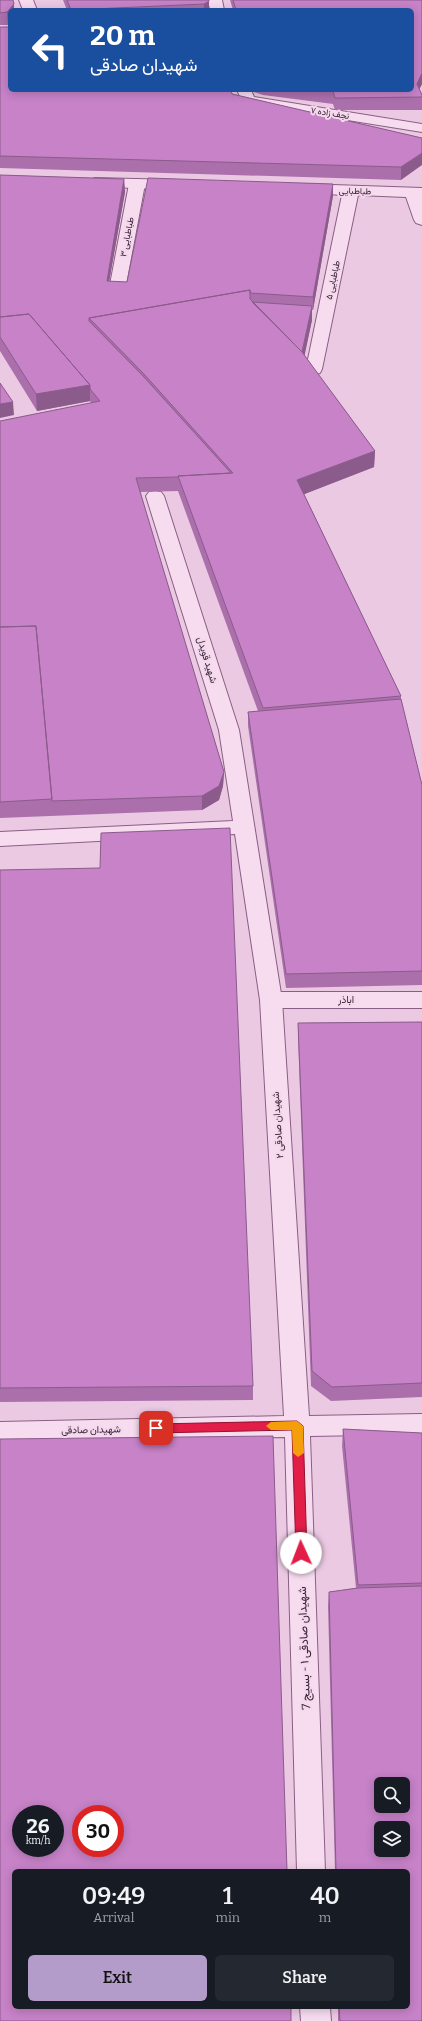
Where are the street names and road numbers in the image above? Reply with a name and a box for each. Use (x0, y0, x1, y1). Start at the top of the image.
street label: نجف زاده ۷ (310, 105, 350, 122)
street label: طباطبایی (339, 185, 372, 197)
street label: طباطبایی ۳ (118, 216, 136, 258)
street label: طباطبایی ۵ (324, 259, 342, 300)
street label: شهید قویدل (194, 635, 220, 685)
street label: اباذر (337, 994, 354, 1006)
street label: شهیدان صادقی ۲ (270, 1091, 286, 1159)
street label: شهیدان صادقی (61, 1423, 121, 1437)
street label: شهیدان صادقی ۱ - بسیج 7 (295, 1586, 315, 1710)

